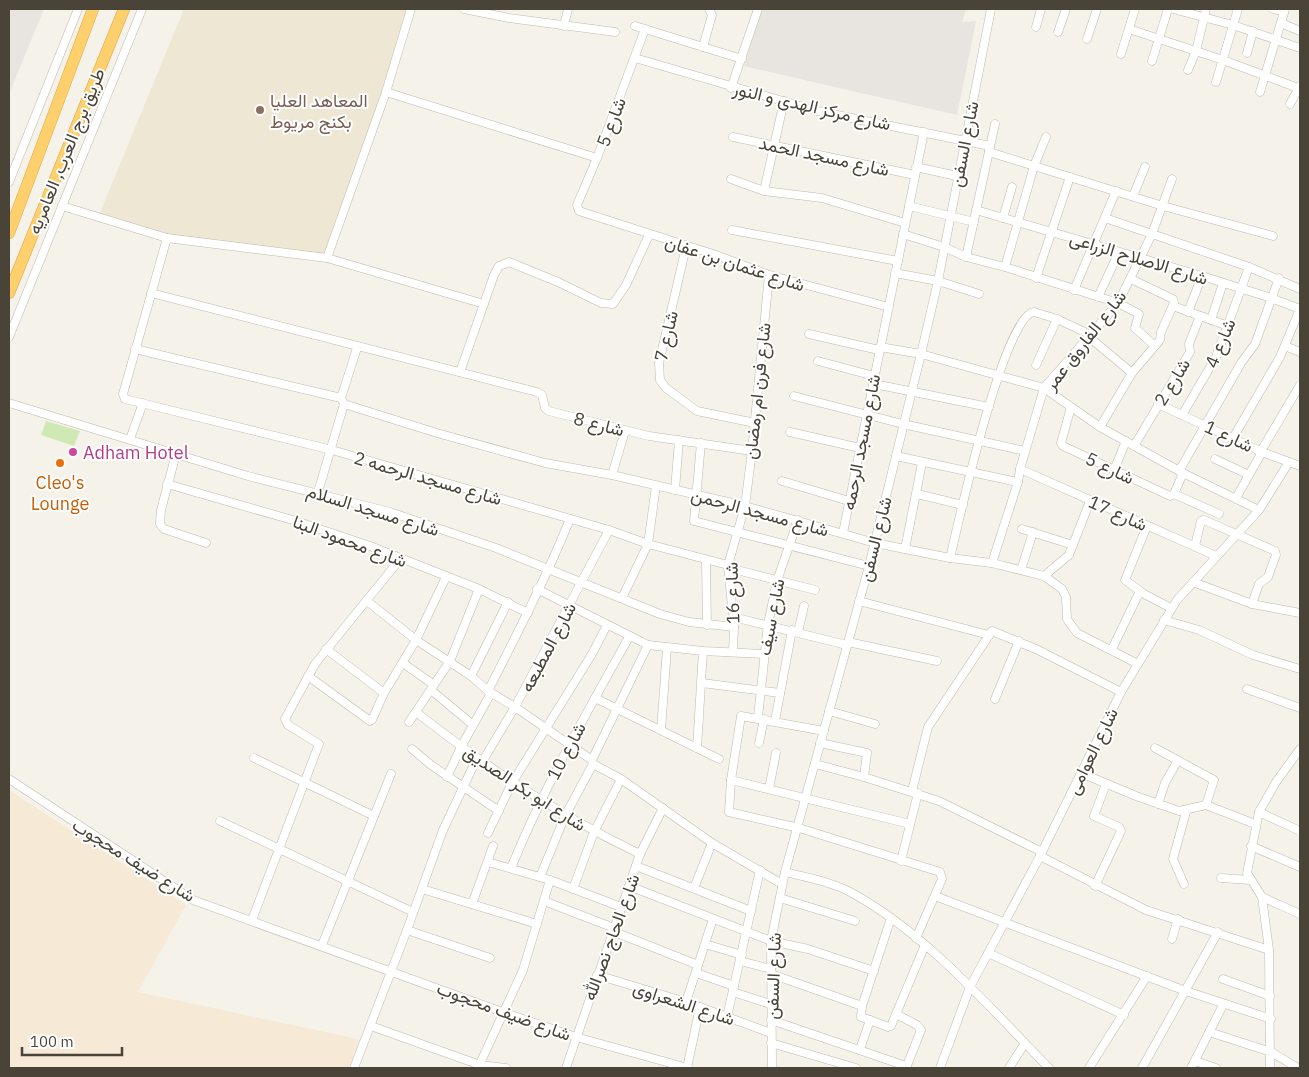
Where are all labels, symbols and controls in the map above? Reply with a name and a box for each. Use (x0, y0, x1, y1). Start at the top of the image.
street label: طريق برج العرب, العامريه (22, 65, 111, 238)
street label: شارع مركز الهدى و النور (730, 76, 893, 136)
place label: المعاهد العليا بكنج مريوط (270, 89, 368, 134)
street label: شارع 5 (591, 94, 632, 150)
street label: شارع السفن (944, 99, 985, 189)
marker: المعاهد العليا بكنج مريوط (254, 104, 266, 116)
street label: شارع مسجد الحمد (756, 131, 891, 182)
street label: شارع الاصلاح الزراعى (1067, 226, 1211, 291)
street label: شارع عثمان بن عفان (662, 230, 808, 297)
street label: شارع الفاروق عمر (1038, 285, 1132, 396)
street label: شارع 7 (649, 308, 684, 364)
street label: شارع 4 (1199, 315, 1242, 371)
street label: شارع فرن ام رمضان (738, 321, 777, 461)
street label: شارع 2 (1149, 354, 1196, 410)
street label: شارع مسجد الرحمه (837, 372, 886, 512)
street label: شارع 8 (571, 407, 627, 442)
street label: شارع 1 (1200, 415, 1257, 458)
place label: Adham Hotel (83, 441, 189, 464)
marker: Adham Hotel (67, 446, 79, 458)
street label: شارع مسجد الرحمه 2 (351, 446, 505, 511)
street label: شارع 5 (1081, 447, 1138, 490)
marker: Cleo's Lounge (54, 457, 66, 469)
place label: Cleo's Lounge (31, 471, 89, 515)
street label: شارع مسجد السلام (304, 479, 442, 542)
street label: شارع مسجد الرحمن (688, 483, 831, 542)
street label: شارع 17 (1085, 490, 1151, 537)
street label: شارع السفن (853, 494, 898, 584)
street label: شارع محمود البنا (289, 510, 410, 573)
street label: شارع 16 (719, 562, 746, 624)
street label: شارع سيف (752, 577, 791, 658)
street label: شارع المطبعه (515, 598, 582, 696)
street label: شارع العوامى (1061, 704, 1124, 799)
street label: شارع 10 (541, 718, 592, 784)
street label: شارع ابو بكر الصديق (459, 740, 591, 837)
street label: شارع ضيف محجوب (68, 813, 200, 908)
street label: شارع الحاج نصرالله (577, 870, 646, 1004)
street label: شارع السفن (760, 932, 787, 1020)
street label: شارع ضيف محجوب (434, 976, 574, 1047)
street label: شارع الشعراوى (630, 976, 738, 1031)
scale bar (22, 1024, 122, 1056)
text: 100 m (30, 1032, 74, 1051)

